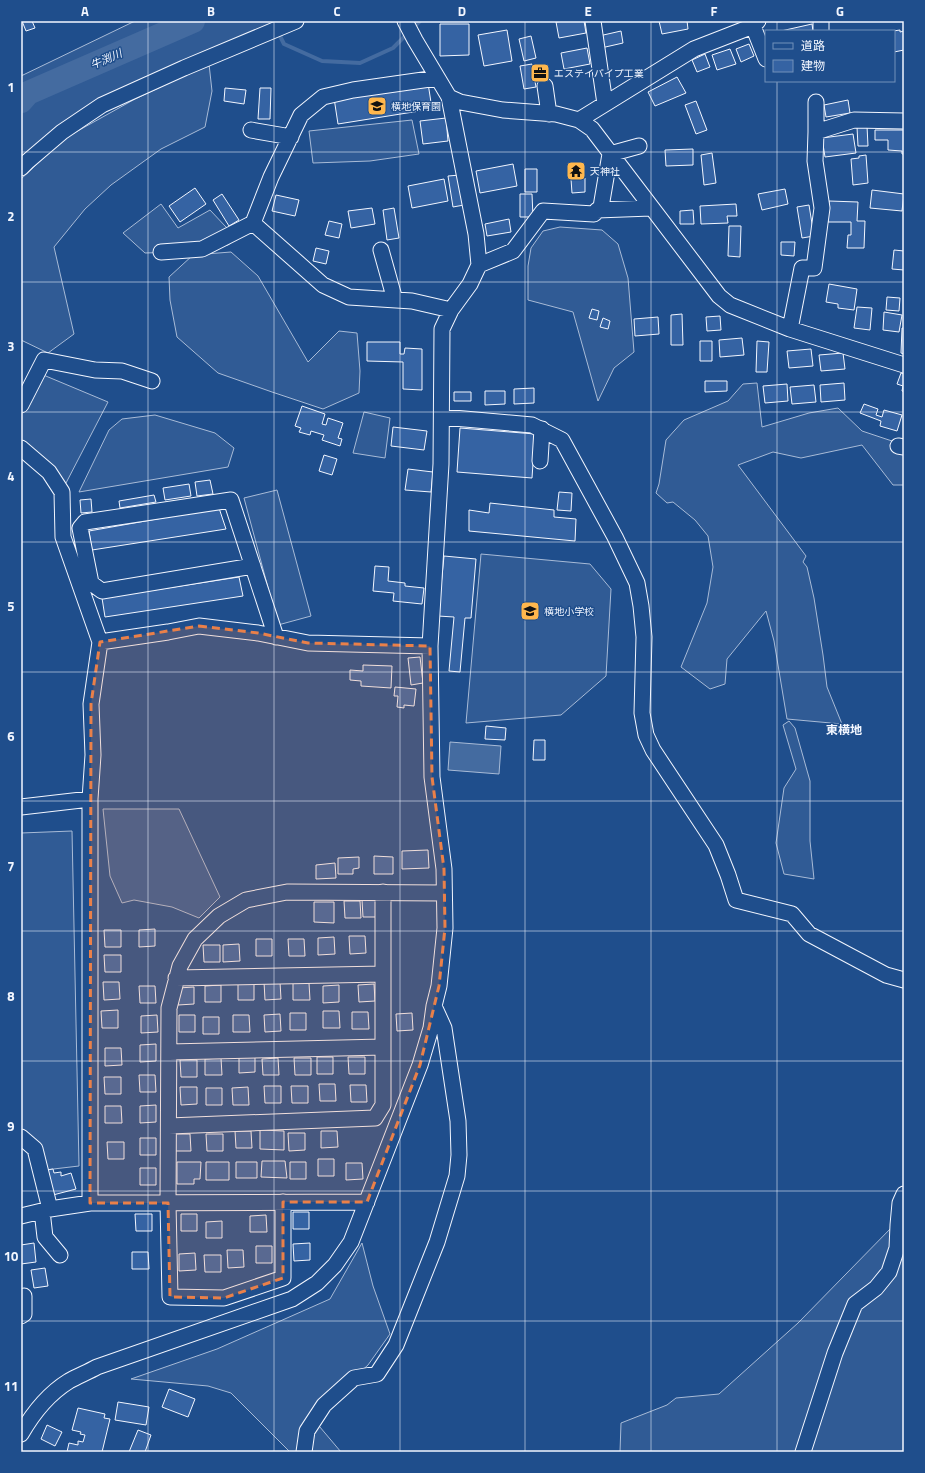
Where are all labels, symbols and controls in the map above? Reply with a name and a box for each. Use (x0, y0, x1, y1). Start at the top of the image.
text: A (81, 1, 89, 21)
text: B (207, 1, 215, 21)
text: C (333, 1, 341, 21)
text: D (458, 1, 466, 21)
text: E (584, 1, 592, 21)
text: F (711, 1, 718, 21)
text: G (836, 1, 844, 21)
legend (765, 30, 895, 82)
text: 道路 (801, 36, 825, 55)
water label: 牛渕川 (88, 45, 125, 73)
text: 建物 (801, 56, 825, 75)
office icon: エステイパイプ工業 (529, 62, 551, 84)
place label: エステイパイプ工業 (554, 66, 644, 81)
text: 1 (7, 77, 15, 97)
school or university icon: 横地保育園 (366, 95, 388, 117)
place label: 横地保育園 (391, 99, 441, 114)
temple icon: 天神社 (565, 160, 587, 182)
place label: 天神社 (590, 164, 620, 179)
text: 2 (7, 206, 15, 226)
text: 3 (7, 336, 15, 356)
text: 4 (7, 466, 15, 486)
text: 5 (7, 596, 15, 616)
school or university icon: 横地小学校 (519, 600, 541, 622)
place label: 横地小学校 (544, 604, 594, 619)
district label: 東横地 (826, 720, 862, 739)
text: 6 (7, 726, 15, 746)
text: 7 (7, 856, 15, 876)
text: 8 (7, 986, 15, 1006)
text: 9 (7, 1116, 15, 1136)
text: 10 (4, 1246, 18, 1266)
text: 11 (4, 1376, 18, 1396)

